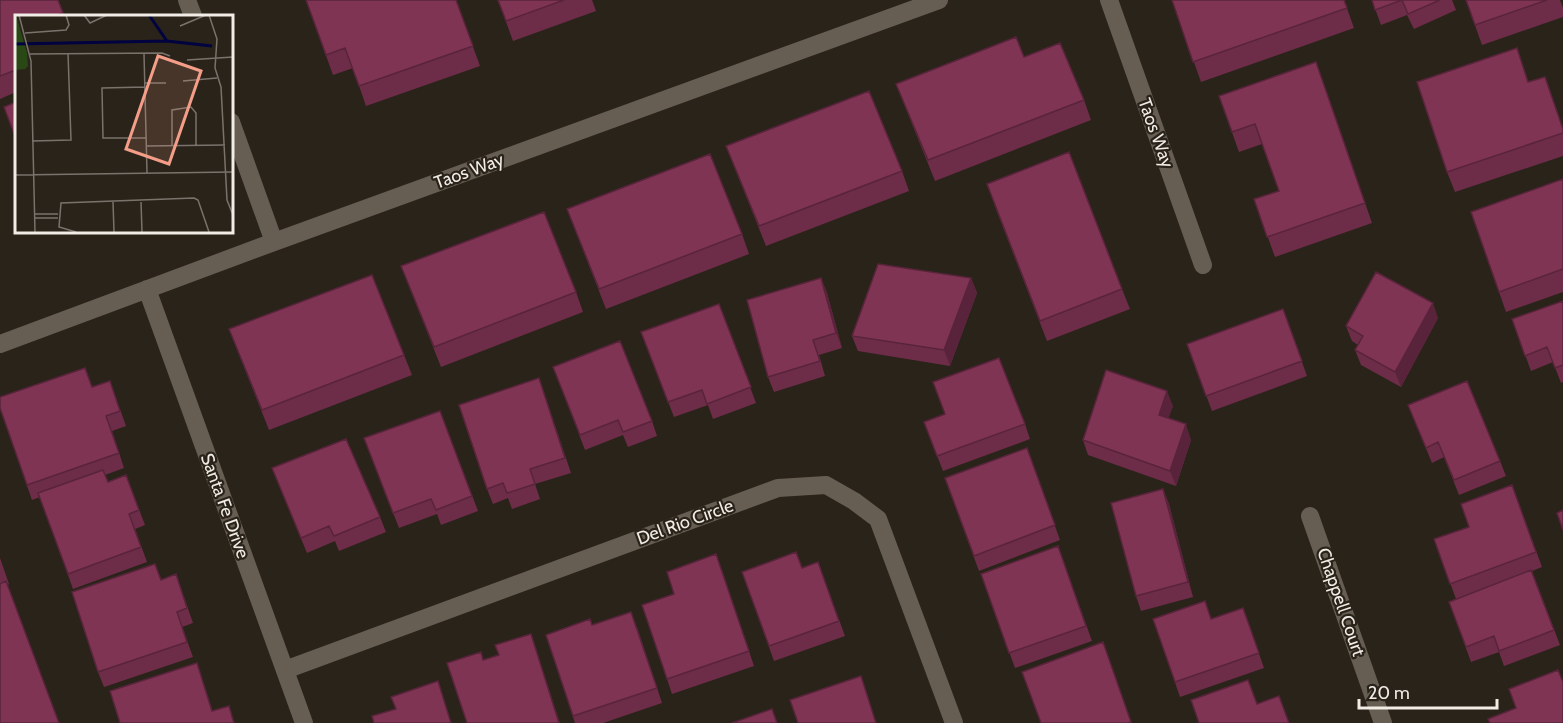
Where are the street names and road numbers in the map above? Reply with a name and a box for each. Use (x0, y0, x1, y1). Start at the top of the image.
street label: Taos Way (1133, 95, 1179, 171)
street label: Taos Way (431, 148, 507, 194)
street label: Santa Fe Drive (196, 451, 254, 561)
street label: Del Rio Circle (634, 494, 736, 550)
street label: Chappell Court (1312, 545, 1370, 659)

